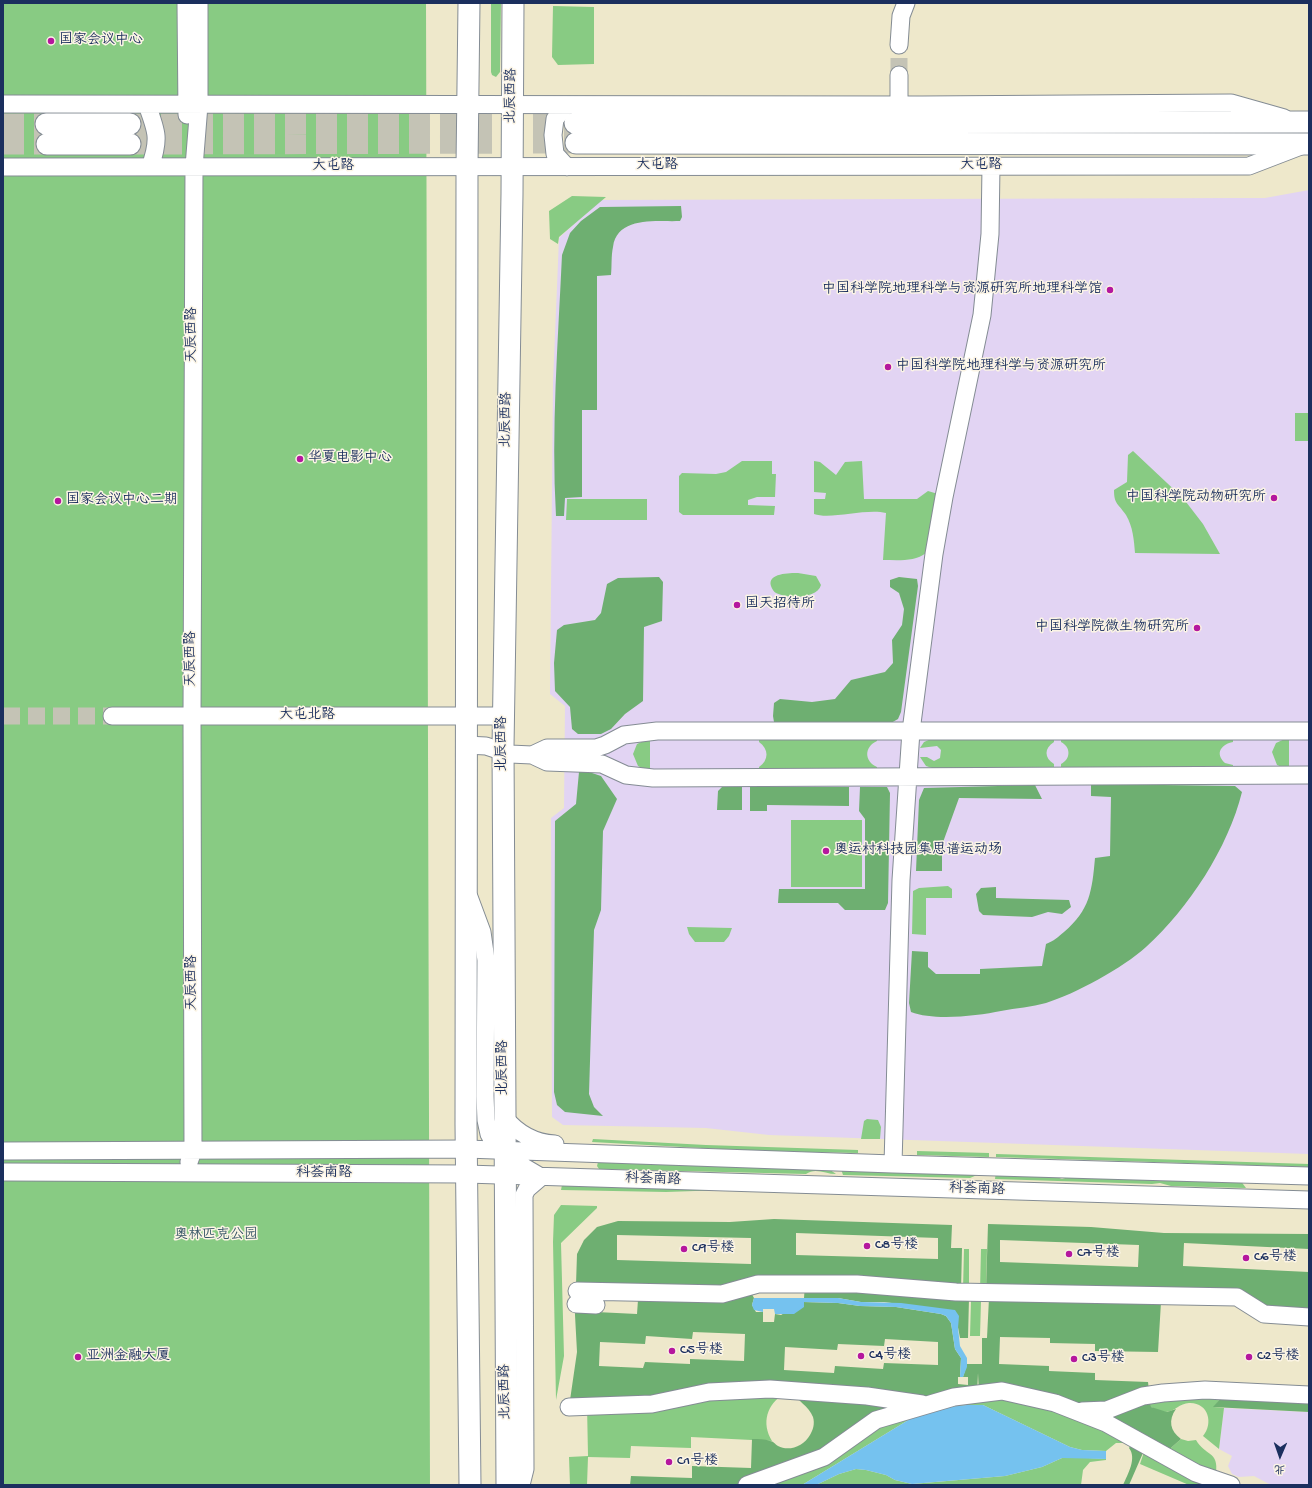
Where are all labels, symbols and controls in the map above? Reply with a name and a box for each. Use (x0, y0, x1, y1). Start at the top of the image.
place label: 国家会议中心 (59, 33, 143, 49)
marker: 国家会议中心 (46, 36, 56, 46)
street label: 北辰西路 (503, 68, 521, 124)
street label: 大屯路 (636, 158, 678, 174)
street label: 大屯路 (960, 158, 1002, 174)
street label: 大屯路 (312, 159, 354, 175)
place label: 中国科学院地理科学与资源研究所地理科学馆 (822, 282, 1102, 298)
marker: 中国科学院地理科学与资源研究所地理科学馆 (1105, 285, 1115, 295)
street label: 天辰西路 (185, 307, 201, 363)
place label: 中国科学院地理科学与资源研究所 (896, 359, 1106, 375)
marker: 中国科学院地理科学与资源研究所 (883, 362, 893, 372)
street label: 北辰西路 (498, 392, 516, 448)
place label: 华夏电影中心 (308, 451, 392, 467)
marker: 华夏电影中心 (295, 454, 305, 464)
place label: 中国科学院动物研究所 (1126, 490, 1266, 506)
place label: 国家会议中心二期 (66, 493, 178, 509)
marker: 中国科学院动物研究所 (1269, 493, 1279, 503)
marker: 国家会议中心二期 (53, 496, 63, 506)
place label: 国天招待所 (745, 597, 815, 613)
marker: 国天招待所 (732, 600, 742, 610)
place label: 中国科学院微生物研究所 (1035, 620, 1189, 636)
marker: 中国科学院微生物研究所 (1192, 623, 1202, 633)
street label: 天辰西路 (184, 631, 200, 687)
street label: 大屯北路 (279, 708, 335, 724)
street label: 北辰西路 (495, 716, 511, 772)
place label: 奥运村科技园集思谱运动场 (834, 843, 1002, 859)
marker: 奥运村科技园集思谱运动场 (821, 846, 831, 856)
street label: 天辰西路 (185, 955, 201, 1011)
street label: 北辰西路 (496, 1040, 512, 1096)
street label: 科荟南路 (296, 1166, 352, 1182)
street label: 科荟南路 (625, 1171, 681, 1189)
street label: 科荟南路 (949, 1181, 1005, 1199)
park label: 奥林匹克公园 (174, 1228, 258, 1244)
place label: C8号楼 (875, 1238, 918, 1254)
place label: C9号楼 (692, 1241, 735, 1257)
marker: C8号楼 (862, 1241, 872, 1251)
marker: C9号楼 (679, 1244, 689, 1254)
place label: C7号楼 (1077, 1246, 1120, 1262)
marker: C7号楼 (1064, 1249, 1074, 1259)
place label: C6号楼 (1254, 1250, 1297, 1266)
marker: C6号楼 (1241, 1253, 1251, 1263)
place label: C5号楼 (680, 1343, 723, 1359)
marker: C5号楼 (667, 1346, 677, 1356)
place label: C4号楼 (869, 1348, 911, 1364)
place label: 亚洲金融大厦 (86, 1349, 170, 1365)
place label: C2号楼 (1257, 1349, 1299, 1365)
marker: C4号楼 (856, 1351, 866, 1361)
place label: C3号楼 (1082, 1351, 1125, 1367)
marker: 亚洲金融大厦 (73, 1352, 83, 1362)
marker: C2号楼 (1244, 1352, 1254, 1362)
marker: C3号楼 (1069, 1354, 1079, 1364)
street label: 北辰西路 (497, 1364, 515, 1420)
north arrow (1260, 1436, 1300, 1476)
place label: C1号楼 (677, 1454, 718, 1470)
marker: C1号楼 (664, 1457, 674, 1467)
text: 北 (1274, 1462, 1285, 1474)

